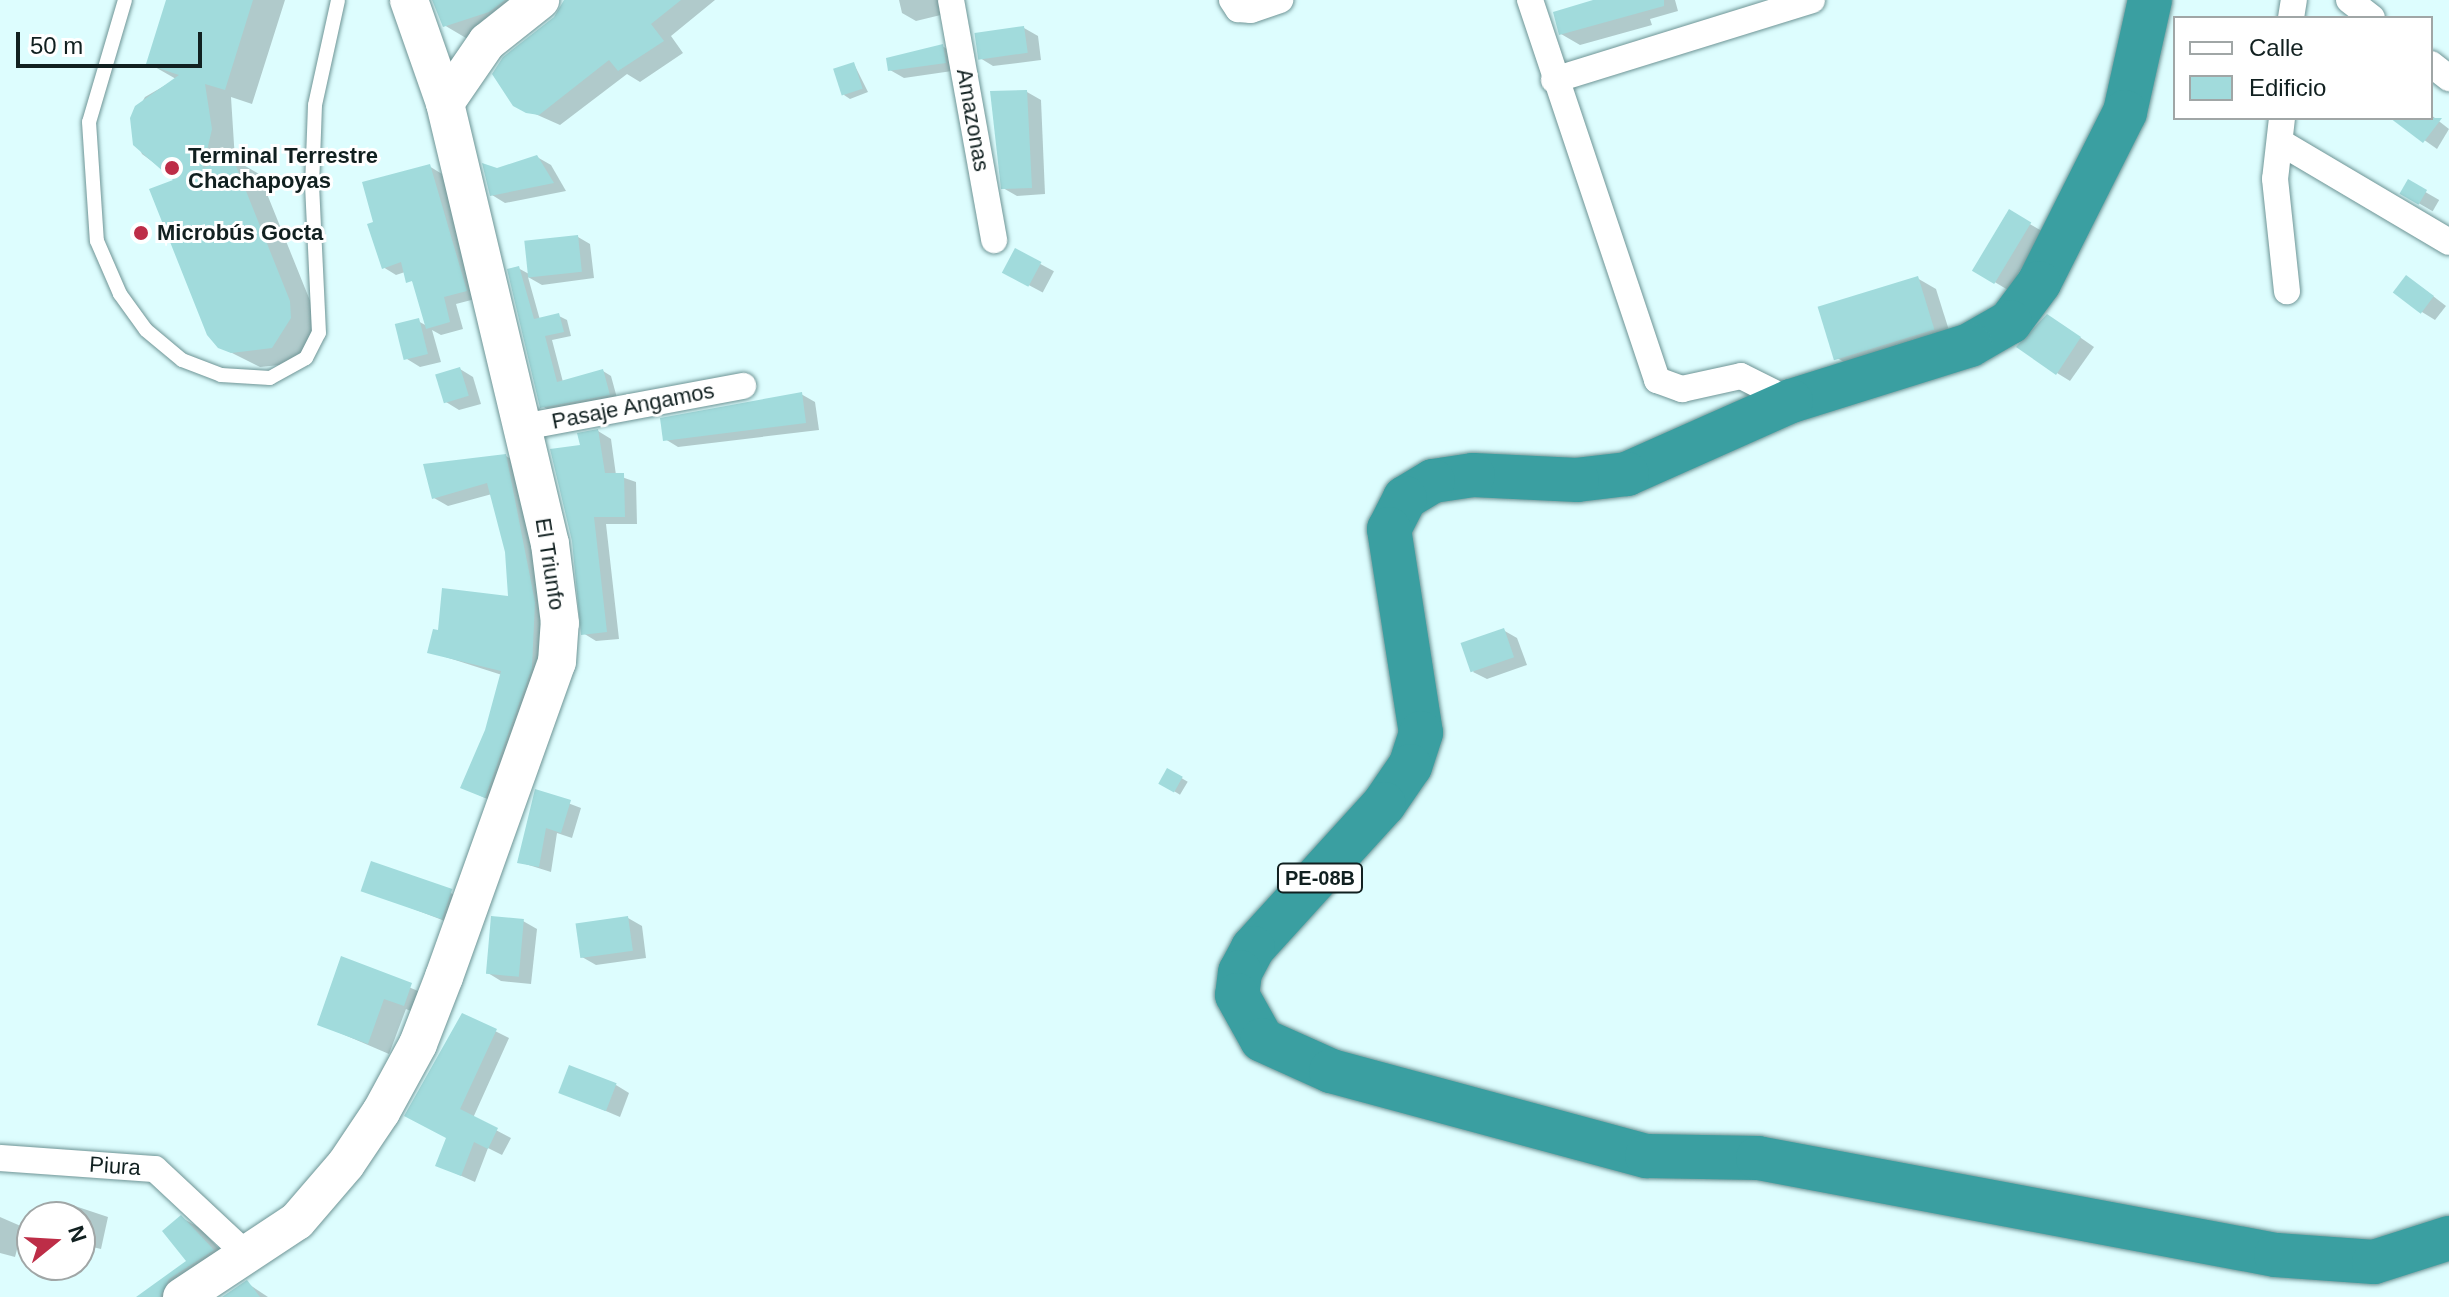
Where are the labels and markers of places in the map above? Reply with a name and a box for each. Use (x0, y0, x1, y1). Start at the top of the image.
place label: Terminal Terrestre Chachapoyas (188, 142, 378, 194)
marker: Terminal Terrestre Chachapoyas (163, 159, 181, 177)
place label: Microbús Gocta (157, 220, 323, 246)
marker: Microbús Gocta (132, 224, 150, 242)

